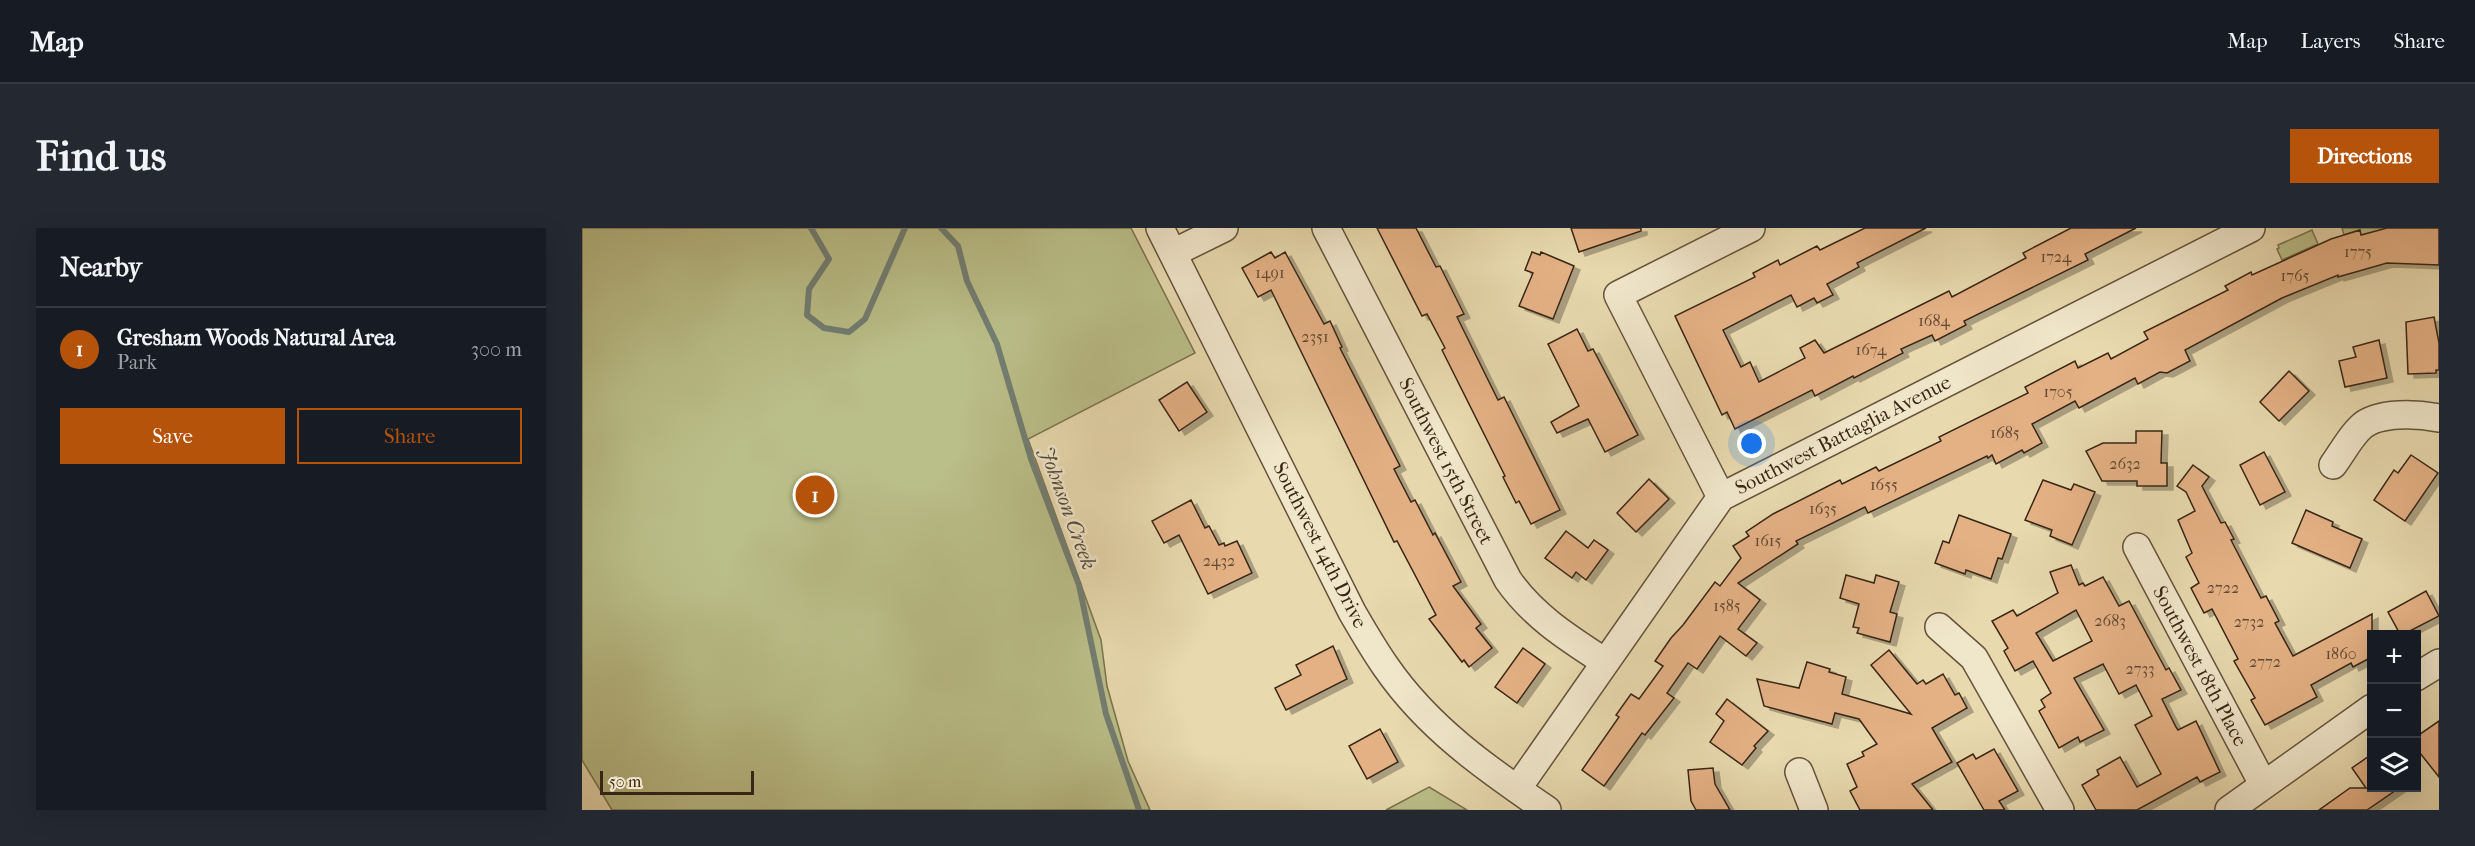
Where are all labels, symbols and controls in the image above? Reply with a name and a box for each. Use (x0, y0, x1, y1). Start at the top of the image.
text: Map (30, 25, 84, 58)
text: Map (2227, 29, 2268, 53)
text: Layers (2301, 29, 2360, 53)
text: Share (2393, 29, 2445, 53)
button: Directions (2290, 129, 2439, 183)
text: Find us (36, 132, 166, 181)
house number: 1775 (2344, 242, 2372, 261)
house number: 1724 (2040, 247, 2072, 266)
text: Nearby (60, 252, 142, 283)
house number: 1491 (1255, 263, 1285, 282)
house number: 1765 (2280, 266, 2310, 285)
house number: 1684 (1918, 311, 1950, 330)
text: Gresham Woods Natural Area (117, 325, 395, 351)
house number: 2351 (1301, 327, 1329, 346)
text: 1 (76, 338, 83, 361)
text: 300 m (471, 338, 522, 361)
house number: 1674 (1856, 340, 1887, 359)
text: Park (117, 351, 157, 374)
street label: Southwest Battaglia Avenue (1731, 371, 1955, 499)
street label: Southwest 15th Street (1394, 374, 1498, 548)
house number: 1705 (2043, 382, 2073, 401)
button: Save (60, 408, 285, 464)
button: Share (297, 408, 522, 464)
house number: 1685 (1990, 423, 2020, 442)
your location (1737, 429, 1766, 458)
water label: Johnson Creek (1035, 443, 1101, 573)
house number: 2632 (2109, 454, 2141, 473)
street label: Southwest 14th Drive (1268, 458, 1372, 632)
pin: 1 (796, 472, 834, 518)
house number: 1655 (1870, 475, 1898, 494)
house number: 1635 (1809, 499, 1837, 518)
house number: 1615 (1755, 531, 1781, 550)
house number: 2432 (1203, 551, 1235, 570)
house number: 2722 (2207, 578, 2239, 597)
street label: Southwest 18th Place (2148, 582, 2252, 750)
house number: 1585 (1713, 596, 1741, 615)
house number: 2683 (2094, 611, 2126, 630)
house number: 2732 (2234, 612, 2264, 631)
map controls (2367, 630, 2421, 792)
button: + (2367, 630, 2421, 684)
house number: 1860 (2325, 644, 2357, 663)
house number: 2772 (2249, 652, 2281, 671)
house number: 2733 (2125, 659, 2155, 678)
button: − (2367, 684, 2421, 738)
button: layers (2367, 738, 2421, 792)
scale bar (600, 768, 754, 796)
text: 50 m (609, 772, 641, 791)

